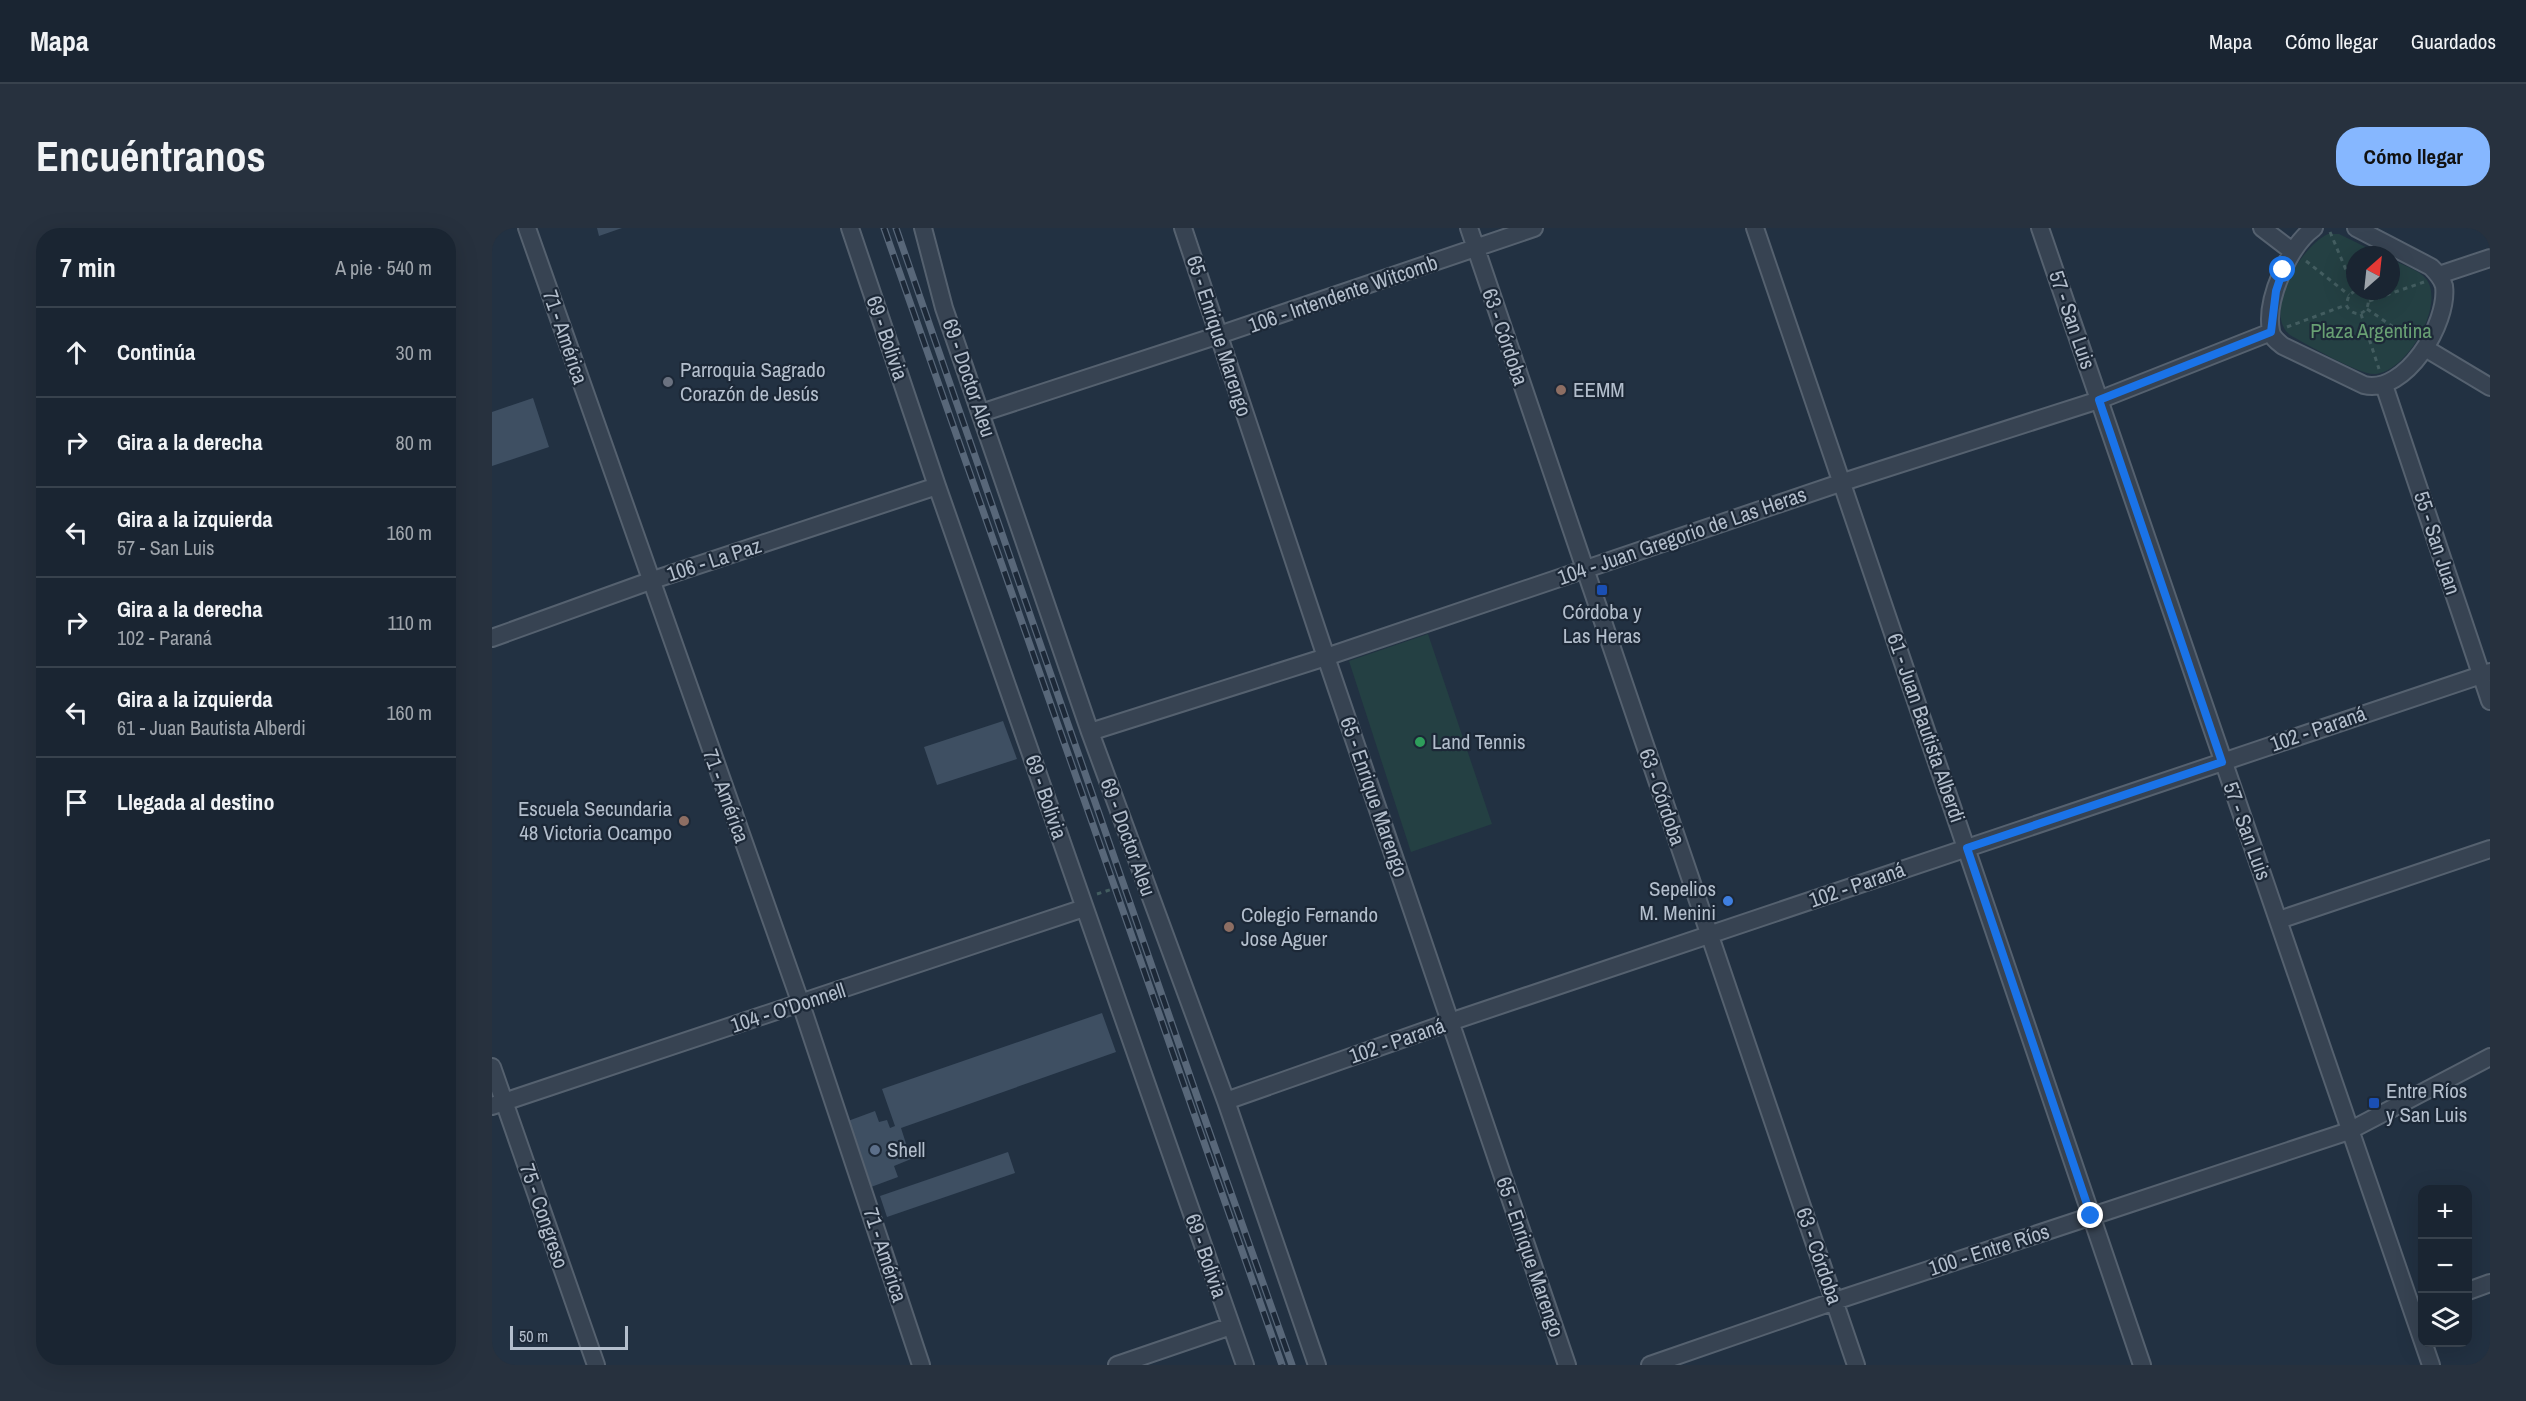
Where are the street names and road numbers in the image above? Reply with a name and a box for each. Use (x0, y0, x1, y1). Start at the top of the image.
street label: 106 - Intendente Witcomb (1244, 248, 1441, 339)
street label: 65 - Enrique Marengo (1180, 252, 1259, 420)
street label: 57 - San Luis (2042, 267, 2103, 373)
street label: 63 - Córdoba (1475, 285, 1536, 389)
street label: 71 - América (536, 286, 595, 388)
street label: 69 - Bolivia (860, 292, 916, 384)
street label: 69 - Doctor Aleu (936, 315, 1003, 441)
street label: 104 - Juan Gregorio de Las Heras (1554, 479, 1810, 592)
street label: 55 - San Juan (2407, 487, 2468, 598)
street label: 106 - La Paz (663, 531, 765, 588)
street label: 61 - Juan Bautista Alberdi (1881, 629, 1972, 826)
street label: 102 - Paraná (2266, 698, 2370, 758)
street label: 65 - Enrique Marengo (1333, 713, 1415, 881)
street label: 71 - América (696, 745, 757, 847)
street label: 63 - Córdoba (1632, 745, 1693, 849)
street label: 69 - Bolivia (1019, 751, 1075, 843)
street label: 69 - Doctor Aleu (1094, 774, 1163, 900)
street label: 57 - San Luis (2216, 778, 2279, 884)
street label: 102 - Paraná (1805, 854, 1909, 914)
street label: 104 - O'Donnell (727, 975, 849, 1040)
street label: 102 - Paraná (1345, 1010, 1449, 1070)
street label: 75 - Congreso (513, 1160, 576, 1272)
street label: 65 - Enrique Marengo (1489, 1173, 1571, 1341)
street label: 71 - América (857, 1204, 914, 1306)
street label: 63 - Córdoba (1789, 1204, 1850, 1308)
street label: 69 - Bolivia (1179, 1210, 1235, 1302)
street label: 100 - Entre Ríos (1925, 1216, 2053, 1283)

